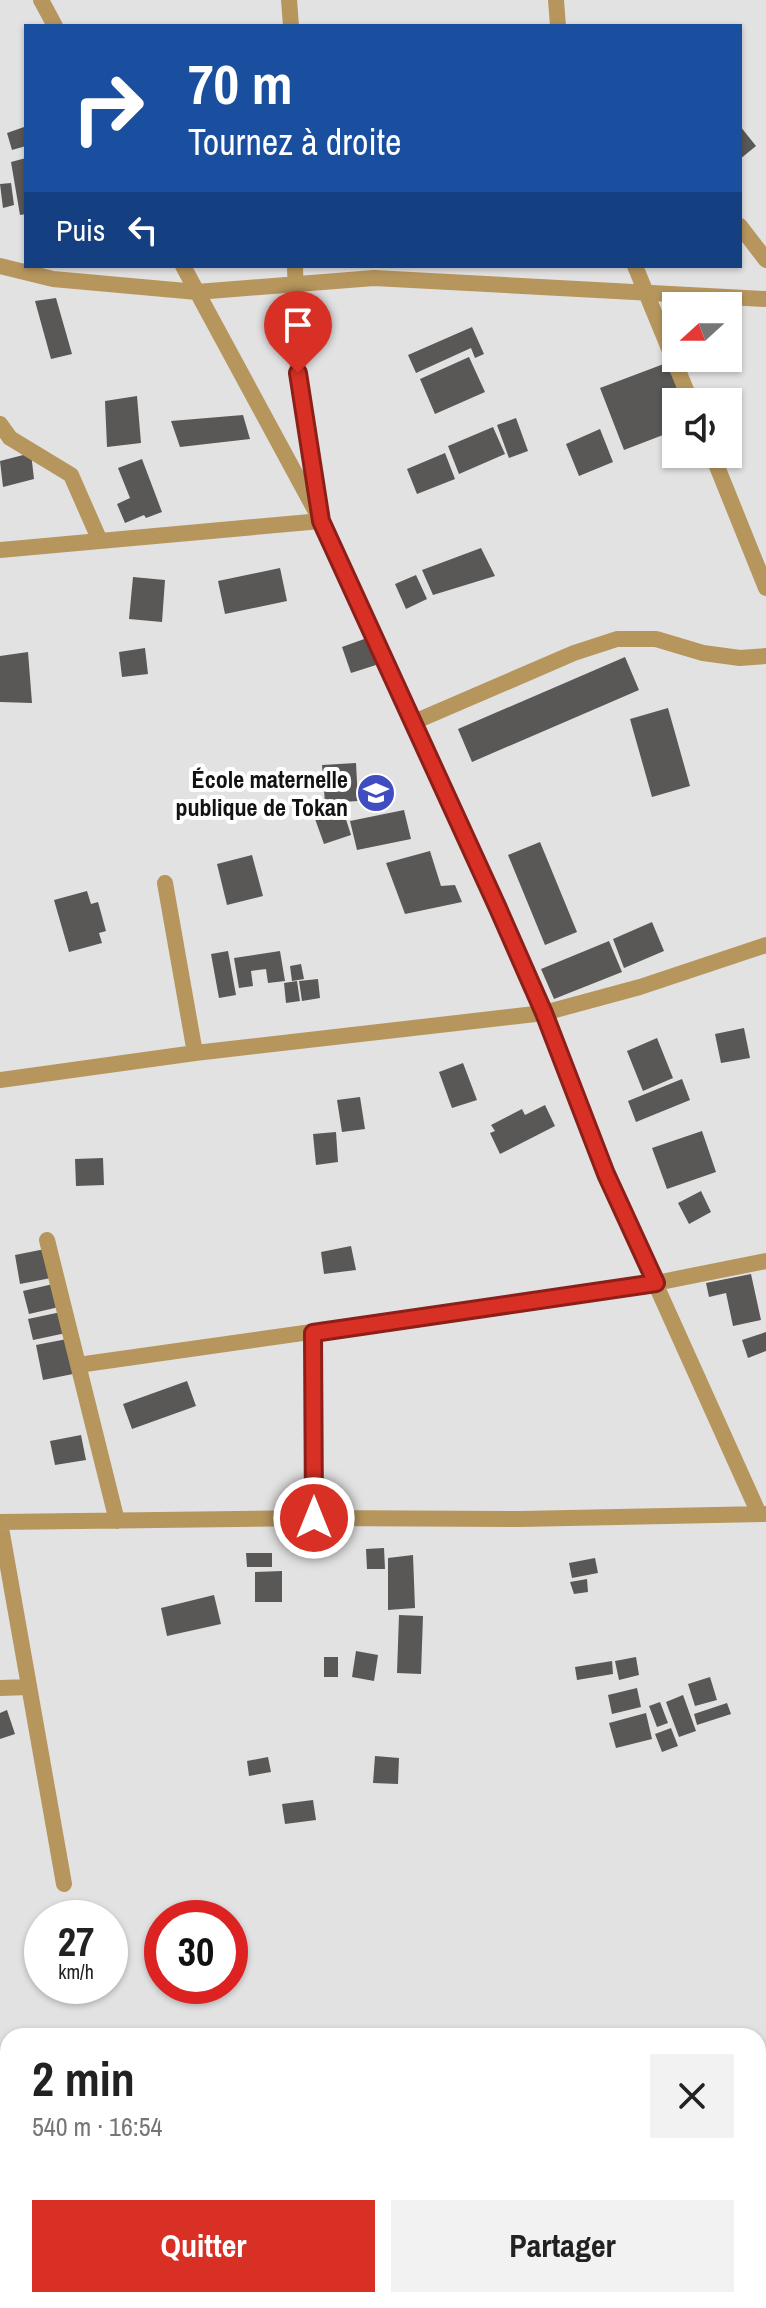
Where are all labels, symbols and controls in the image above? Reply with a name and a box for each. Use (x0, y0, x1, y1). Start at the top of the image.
text: 70 m (188, 46, 293, 121)
icon: right (56, 56, 160, 160)
text: Tournez à droite (188, 118, 401, 166)
icon: left (121, 208, 165, 252)
text: Puis (56, 210, 105, 250)
pin (264, 291, 332, 373)
north arrow (662, 292, 742, 372)
map controls (662, 292, 742, 468)
icon: arrive (276, 303, 320, 347)
button: sound (662, 388, 742, 468)
place label: École maternelle publique de Tokan (176, 763, 348, 823)
school or university icon: École maternelle publique de Tokan (355, 772, 397, 814)
position arrow (272, 1476, 356, 1560)
speed limit sign: 30 (144, 1900, 248, 2004)
text: 27 (58, 1915, 94, 1968)
text: km/h (58, 1958, 94, 1985)
text: 2 min (32, 2046, 135, 2111)
button: close (650, 2054, 734, 2138)
text: 540 m · 16:54 (32, 2109, 162, 2144)
button: Quitter (32, 2200, 375, 2292)
button: Partager (391, 2200, 734, 2292)

